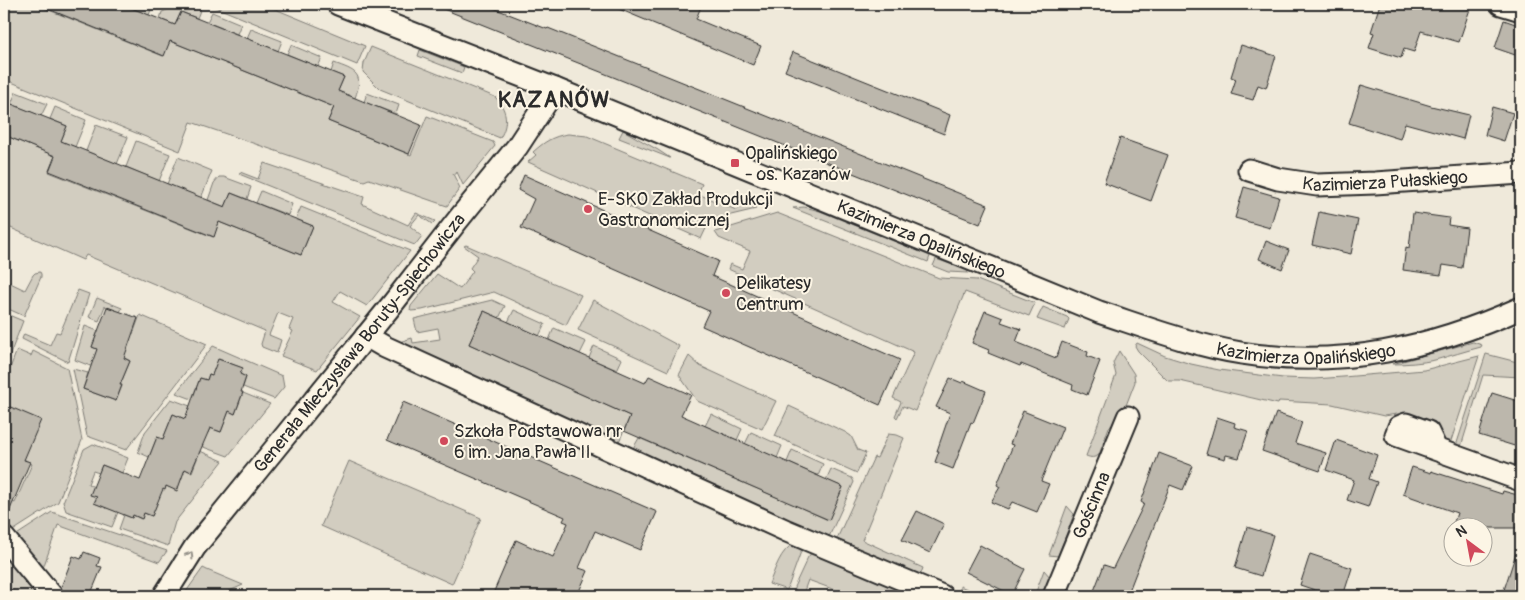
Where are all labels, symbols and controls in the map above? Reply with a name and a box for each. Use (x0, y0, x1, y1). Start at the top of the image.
district label: KAZANÓW (498, 85, 610, 114)
place label: Opalińskiego - os. Kazanów (745, 142, 851, 186)
marker: Opalińskiego - os. Kazanów (729, 157, 741, 169)
street label: Kazimierza Pułaskiego (1301, 165, 1469, 197)
place label: E-SKO Zakład Produkcji Gastronomicznej (598, 188, 773, 232)
street label: Kazimierza Opalińskiego (834, 194, 1009, 284)
marker: E-SKO Zakład Produkcji Gastronomicznej (582, 203, 594, 215)
street label: Generała Mieczysława Boruty-Spiechowicza (248, 208, 470, 477)
place label: Delikatesy Centrum (736, 272, 811, 316)
marker: Delikatesy Centrum (720, 287, 732, 299)
street label: Kazimierza Opalińskiego (1214, 337, 1398, 370)
place label: Szkoła Podstawowa nr 6 im. Jana Pawła II (454, 420, 623, 464)
marker: Szkoła Podstawowa nr 6 im. Jana Pawła II (438, 435, 450, 447)
street label: Gościnna (1067, 468, 1116, 542)
north arrow (1442, 518, 1492, 568)
text: N (1453, 522, 1470, 541)
one-way arrow (183, 551, 193, 560)

